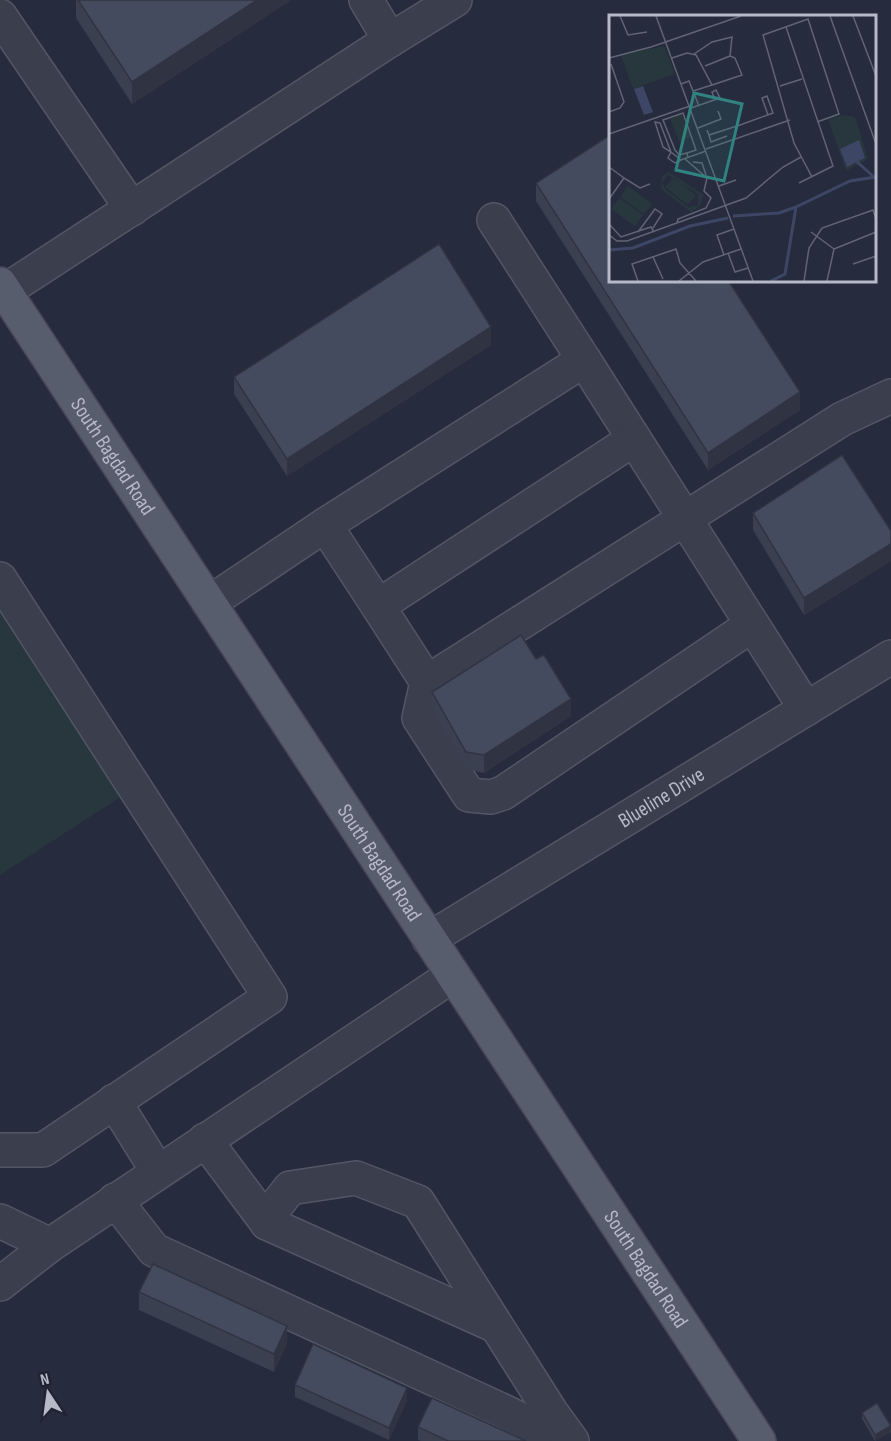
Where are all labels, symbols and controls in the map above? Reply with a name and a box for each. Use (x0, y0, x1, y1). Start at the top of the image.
inset map (609, 15, 876, 282)
street label: South Bagdad Road (65, 393, 160, 520)
street label: Blueline Drive (614, 762, 709, 833)
street label: South Bagdad Road (332, 800, 427, 926)
street label: South Bagdad Road (598, 1206, 693, 1333)
north arrow (18, 1363, 78, 1423)
text: N (39, 1370, 51, 1390)

